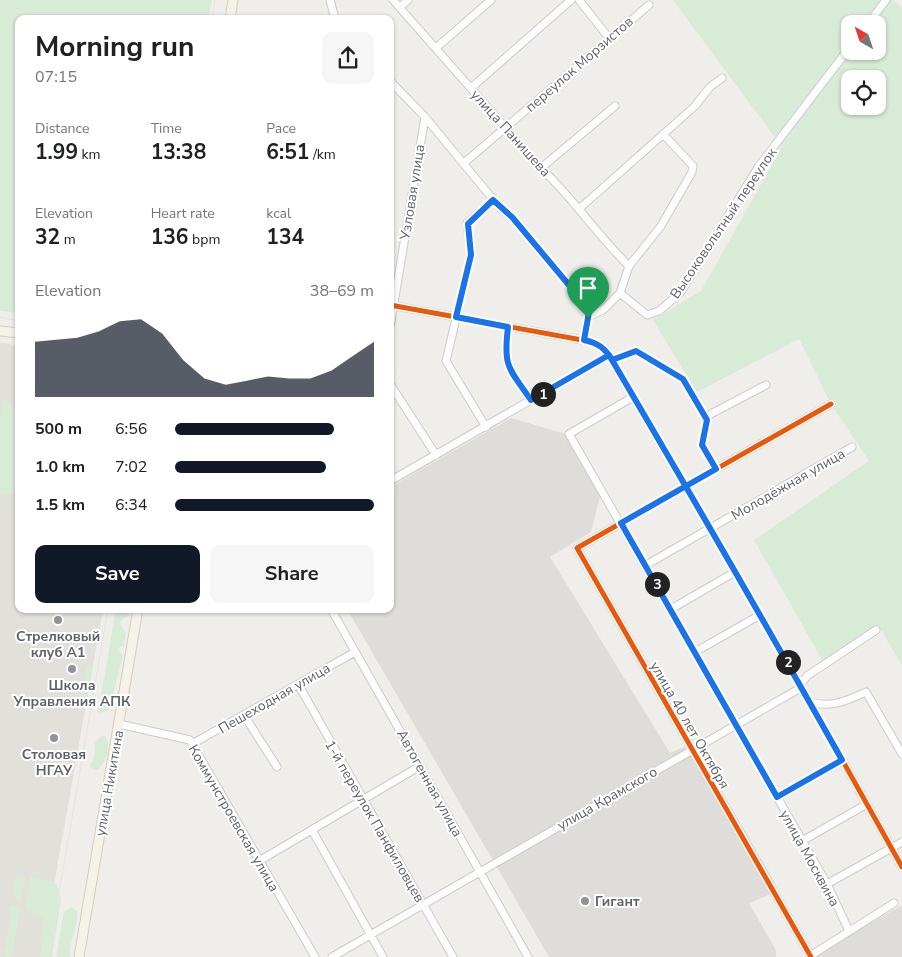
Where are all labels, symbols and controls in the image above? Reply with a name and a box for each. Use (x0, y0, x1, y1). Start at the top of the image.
street label: переулок Морзистов (521, 12, 638, 117)
north arrow (841, 15, 886, 60)
map controls (841, 15, 886, 115)
text: Morning run (35, 28, 194, 66)
button: share (322, 32, 374, 84)
text: 07:15 (35, 66, 77, 88)
button: locate (841, 70, 886, 115)
street label: улица Панишева (466, 86, 555, 181)
text: Distance (35, 119, 89, 138)
text: Time (151, 119, 182, 138)
text: Pace (266, 119, 296, 138)
text: 1.99 (35, 138, 78, 166)
text: 13:38 (151, 138, 206, 166)
text: 6:51 (266, 138, 309, 166)
street label: Узловая улица (395, 143, 429, 242)
street label: Высоковольтный переулок (666, 144, 782, 303)
text: km (78, 145, 101, 164)
text: /km (309, 145, 336, 164)
text: Elevation (35, 204, 93, 223)
text: Heart rate (151, 204, 215, 223)
text: kcal (266, 204, 291, 223)
text: 32 (35, 223, 60, 251)
text: 136 (151, 223, 188, 251)
text: 134 (266, 223, 304, 251)
text: m (60, 230, 76, 249)
text: bpm (188, 230, 220, 249)
pin (567, 267, 609, 318)
icon: arrive (574, 274, 602, 302)
text: Elevation (35, 280, 101, 302)
text: 38–69 m (310, 280, 374, 302)
pin: 1 (530, 382, 556, 406)
text: 1 (539, 385, 548, 404)
text: 500 m (35, 418, 82, 440)
text: 6:56 (115, 418, 147, 440)
street label: Молодёжная улица (728, 444, 849, 525)
text: 1.0 km (35, 456, 85, 478)
text: 7:02 (115, 456, 147, 478)
text: 1.5 km (35, 494, 85, 516)
text: 6:34 (115, 494, 147, 516)
button: Save (35, 545, 200, 603)
button: Share (210, 545, 374, 603)
pin: 3 (644, 572, 670, 596)
text: 3 (653, 575, 662, 594)
marker: Стрелковый клуб А1 (52, 614, 64, 626)
place label: Стрелковый клуб А1 (16, 627, 100, 662)
pin: 2 (776, 650, 800, 674)
text: 2 (784, 653, 793, 672)
street label: улица 40 лет Октября (645, 658, 734, 792)
street label: Пешеходная улица (215, 659, 334, 738)
marker: Школа Управления АПК (66, 663, 78, 675)
place label: Школа Управления АПК (13, 676, 131, 711)
street label: Автогенная улица (392, 726, 467, 840)
street label: улица Никитина (91, 729, 128, 838)
marker: Столовая НГАУ (48, 732, 60, 744)
street label: 1-й переулок Панфиловцев (320, 737, 429, 906)
street label: Коммунстроевская улица (184, 741, 284, 895)
place label: Столовая НГАУ (22, 745, 86, 780)
street label: улица Крамского (554, 762, 661, 835)
street label: улица Москвина (775, 806, 844, 910)
place label: Гигант (595, 892, 640, 911)
marker: Гигант (579, 895, 591, 907)

